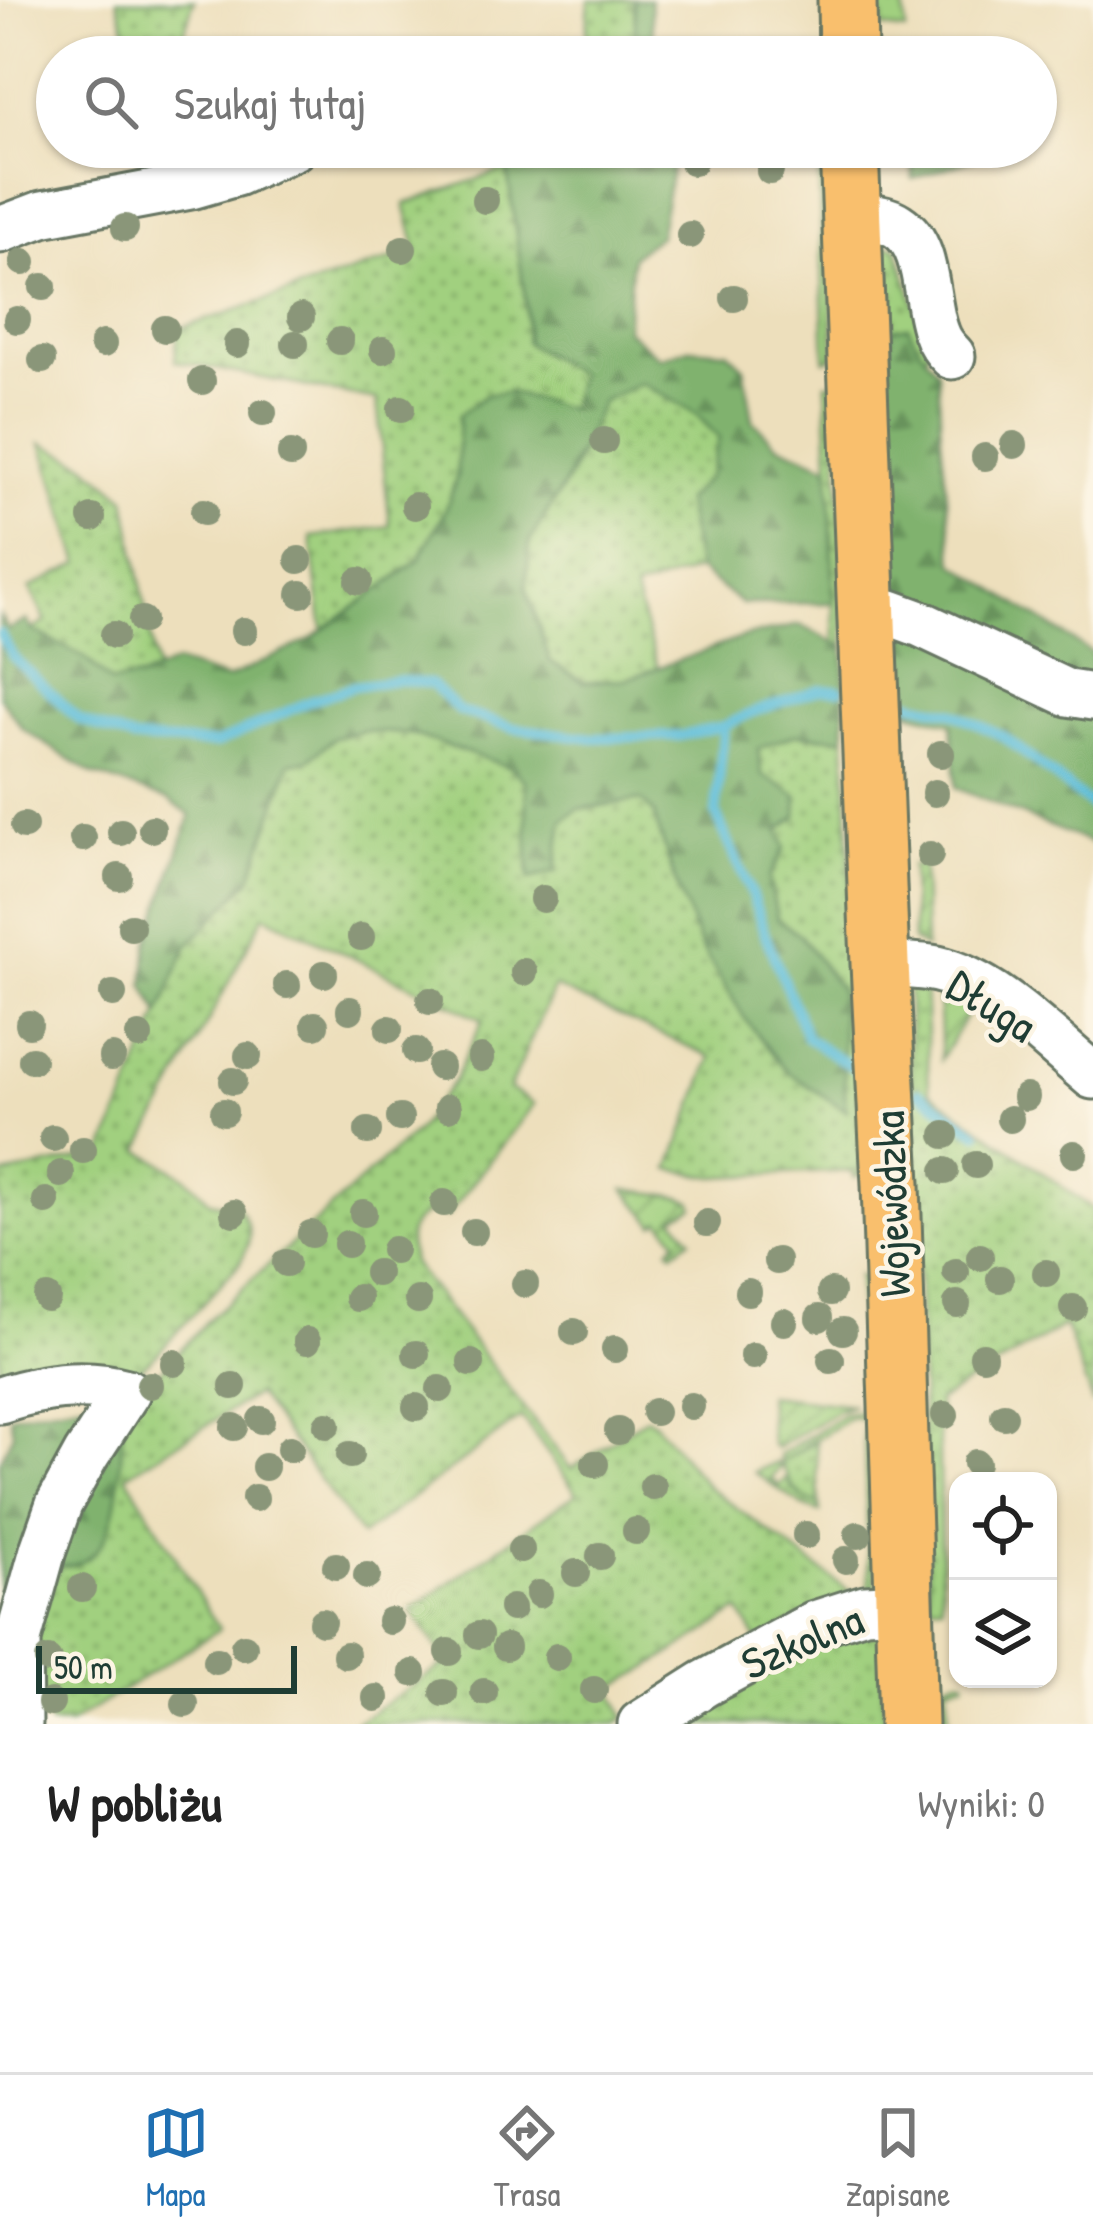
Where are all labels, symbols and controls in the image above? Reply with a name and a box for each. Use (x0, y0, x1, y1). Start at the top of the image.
search box (36, 36, 1057, 168)
icon: search (78, 69, 144, 135)
text: Szukaj tutaj (174, 72, 366, 133)
street label: Długa (936, 954, 1048, 1055)
street label: Wojewódzka (857, 1110, 924, 1298)
map controls (949, 1472, 1057, 1688)
button: locate (949, 1472, 1057, 1580)
button: layers (949, 1580, 1057, 1688)
street label: Szkolna (732, 1588, 872, 1693)
scale bar (36, 1640, 297, 1693)
text: 50 m (54, 1645, 113, 1689)
text: W pobliżu (48, 1768, 222, 1837)
text: Wyniki: 0 (918, 1776, 1045, 1829)
tab: Mapa (143, 2100, 209, 2216)
tab: Trasa (494, 2100, 560, 2216)
tab: Zapisane (846, 2100, 950, 2216)

